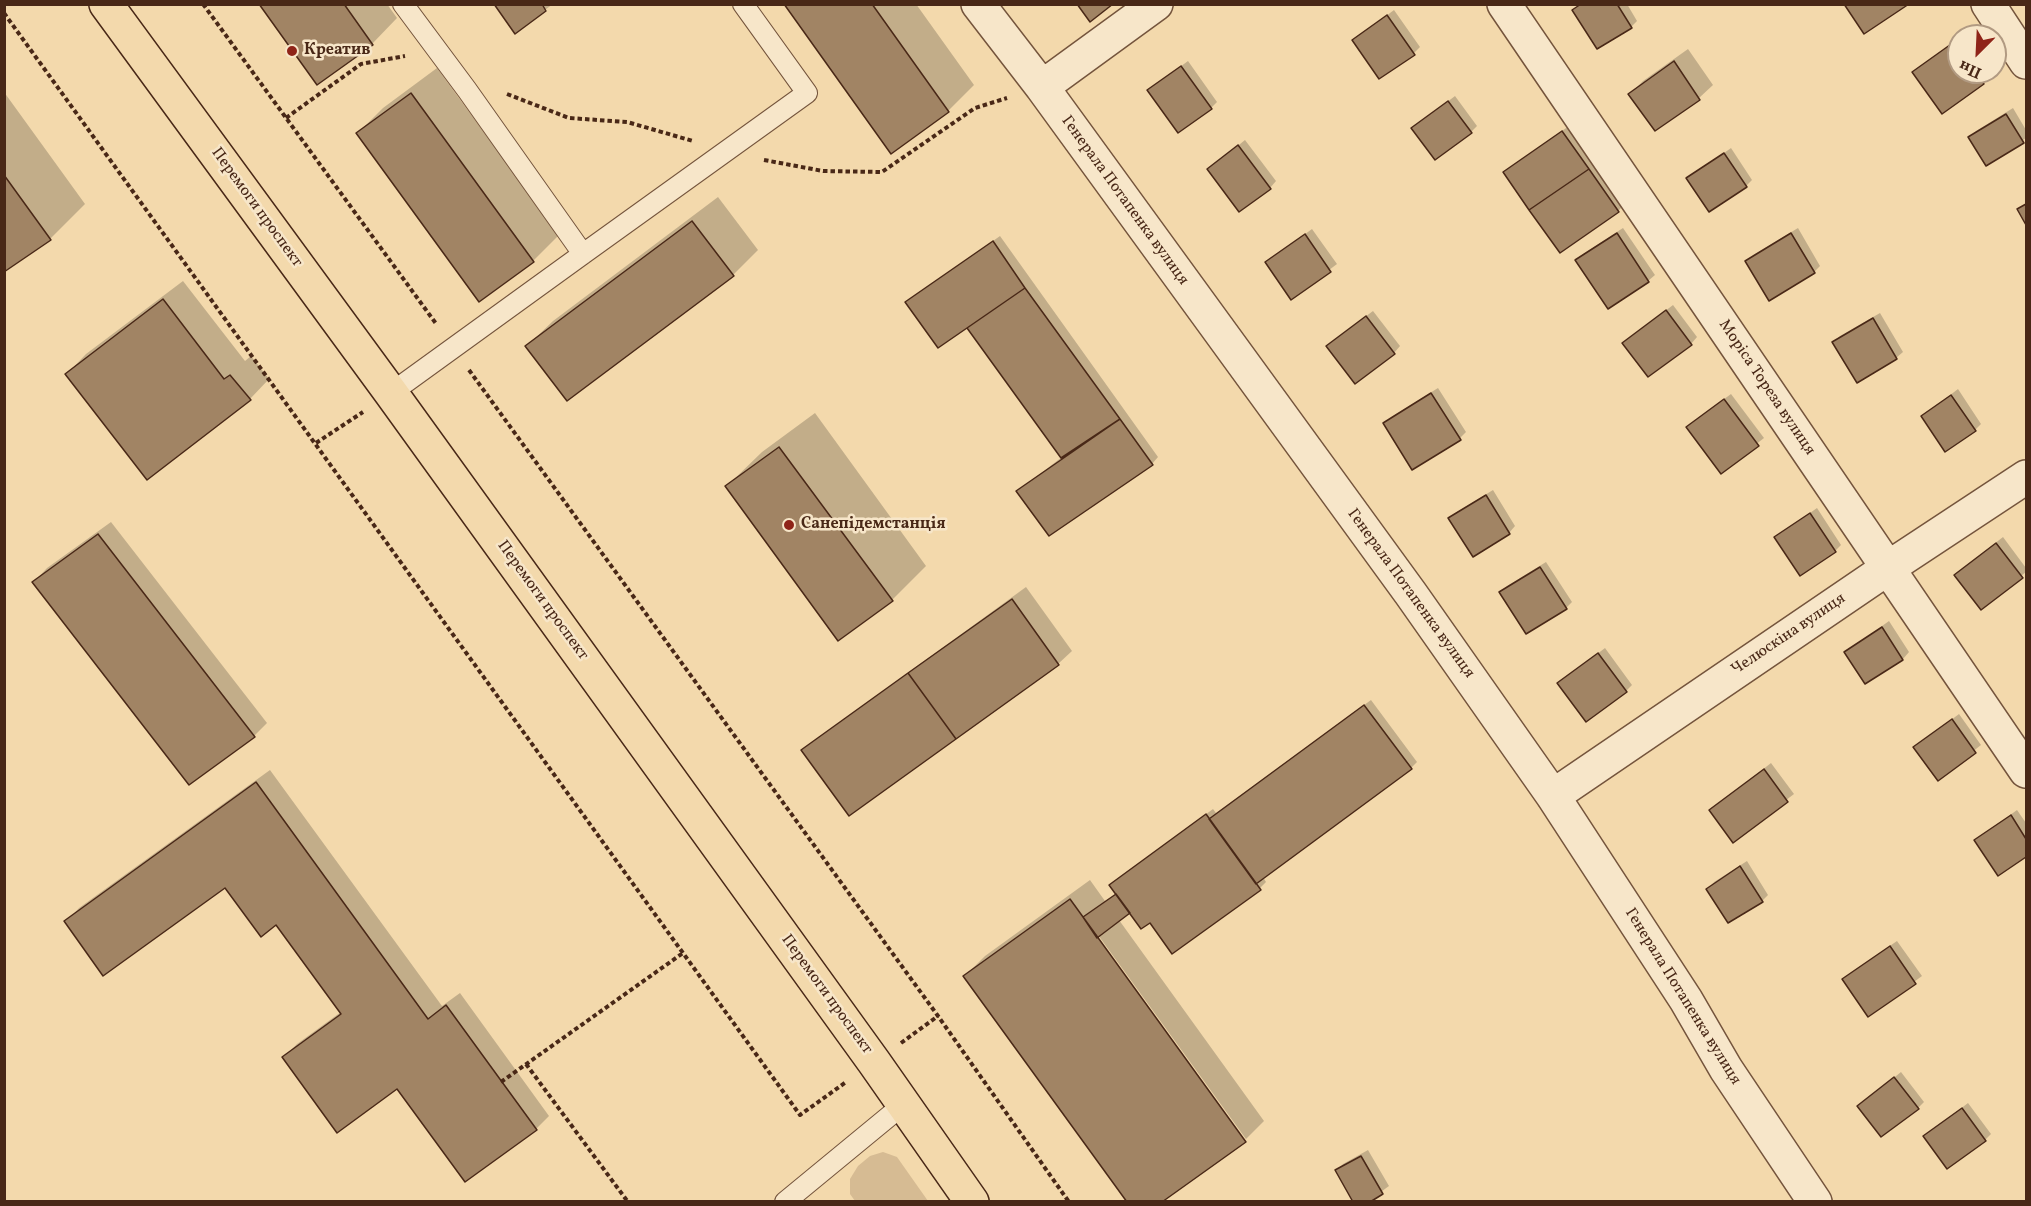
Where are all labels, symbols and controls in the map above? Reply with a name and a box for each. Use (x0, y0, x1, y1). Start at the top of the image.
north arrow (1947, 24, 2007, 84)
place label: Креатив (304, 41, 370, 61)
marker: Креатив (285, 44, 299, 58)
text: Пн (1956, 54, 1985, 83)
street label: Генерала Потапенка вулиця (1056, 113, 1192, 289)
street label: Перемоги проспект (206, 144, 306, 272)
street label: Моріса Тореза вулиця (1713, 317, 1819, 459)
street label: Генерала Потапенка вулиця (1342, 506, 1478, 682)
place label: Санепідемстанція (801, 515, 946, 535)
marker: Санепідемстанція (782, 518, 796, 532)
street label: Перемоги проспект (492, 537, 592, 665)
street label: Челюскіна вулиця (1728, 590, 1850, 680)
street label: Генерала Потапенка вулиця (1620, 905, 1744, 1089)
street label: Перемоги проспект (776, 931, 876, 1059)

